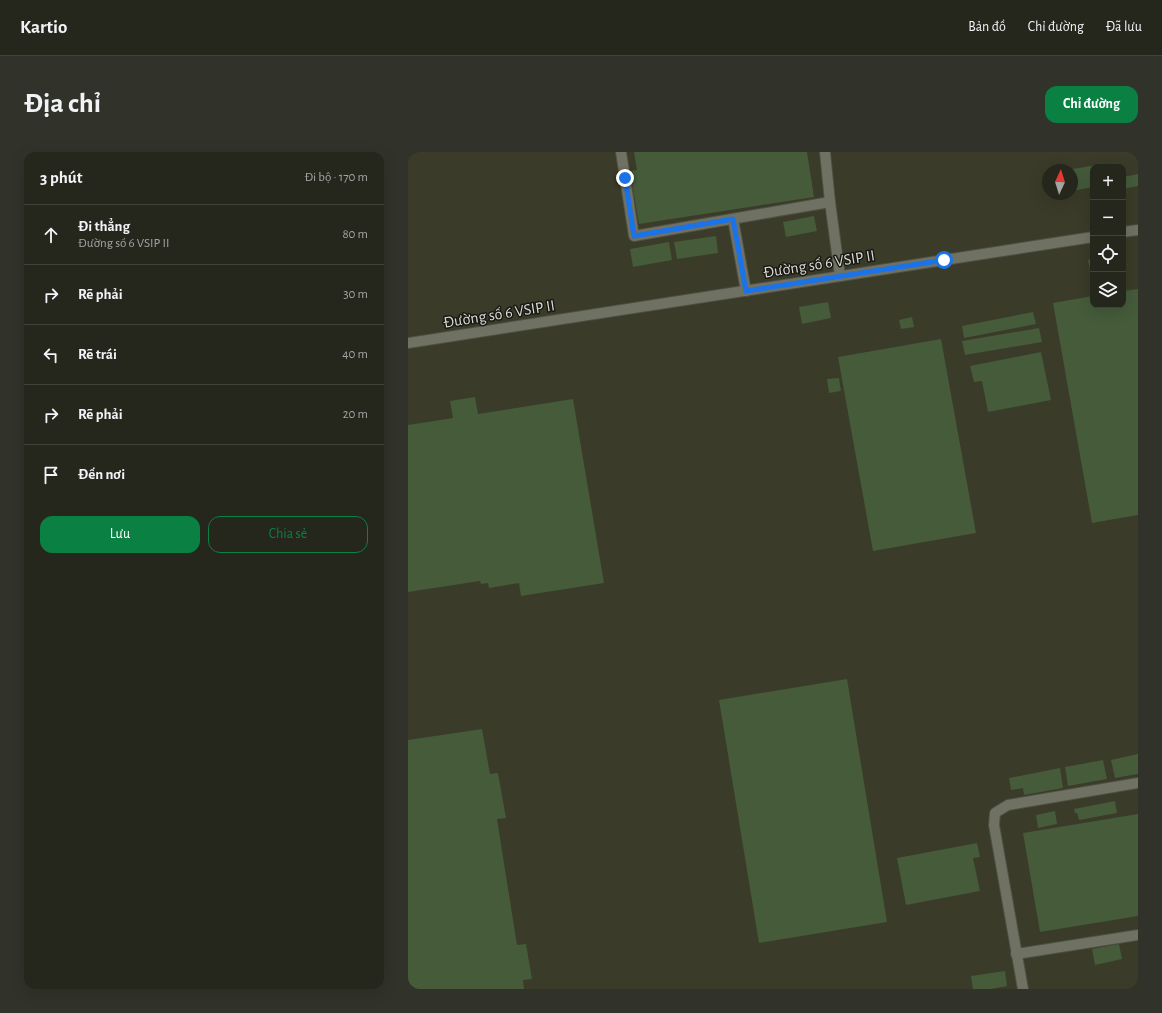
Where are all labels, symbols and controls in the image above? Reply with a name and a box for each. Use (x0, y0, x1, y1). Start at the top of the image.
text: Kartio (20, 18, 67, 37)
text: Bản đồ (968, 20, 1006, 34)
text: Chỉ đường (1028, 20, 1084, 34)
text: Đã lưu (1106, 20, 1142, 34)
button: Chỉ đường (1045, 86, 1138, 123)
text: Địa chỉ (24, 90, 101, 118)
north arrow (1042, 164, 1078, 200)
map controls (1090, 164, 1126, 308)
button: + (1090, 164, 1126, 200)
text: 3 phút (40, 169, 82, 186)
route end (616, 169, 634, 187)
text: Đi bộ · 170 m (304, 171, 368, 184)
button: − (1090, 200, 1126, 236)
text: Đi thẳng (78, 219, 130, 234)
icon: ahead (40, 224, 62, 246)
text: 80 m (342, 228, 368, 241)
button: locate (1090, 236, 1126, 272)
text: Đường số 6 VSIP II (78, 237, 169, 250)
street label: Đường số 6 VSIP II (762, 247, 876, 281)
route start (935, 251, 953, 269)
button: layers (1090, 272, 1126, 308)
icon: right (40, 284, 62, 306)
text: Rẽ phải (78, 287, 123, 302)
text: 30 m (343, 288, 368, 301)
street label: Đường số 6 VSIP II (442, 297, 556, 331)
icon: left (40, 344, 62, 366)
text: Rẽ trái (78, 347, 117, 362)
text: 40 m (342, 348, 368, 361)
icon: right (40, 404, 62, 426)
text: Rẽ phải (78, 407, 123, 422)
text: 20 m (343, 408, 368, 421)
icon: arrive (40, 464, 62, 486)
text: Đến nơi (78, 467, 125, 482)
button: Lưu (40, 516, 200, 553)
button: Chia sẻ (208, 516, 368, 553)

